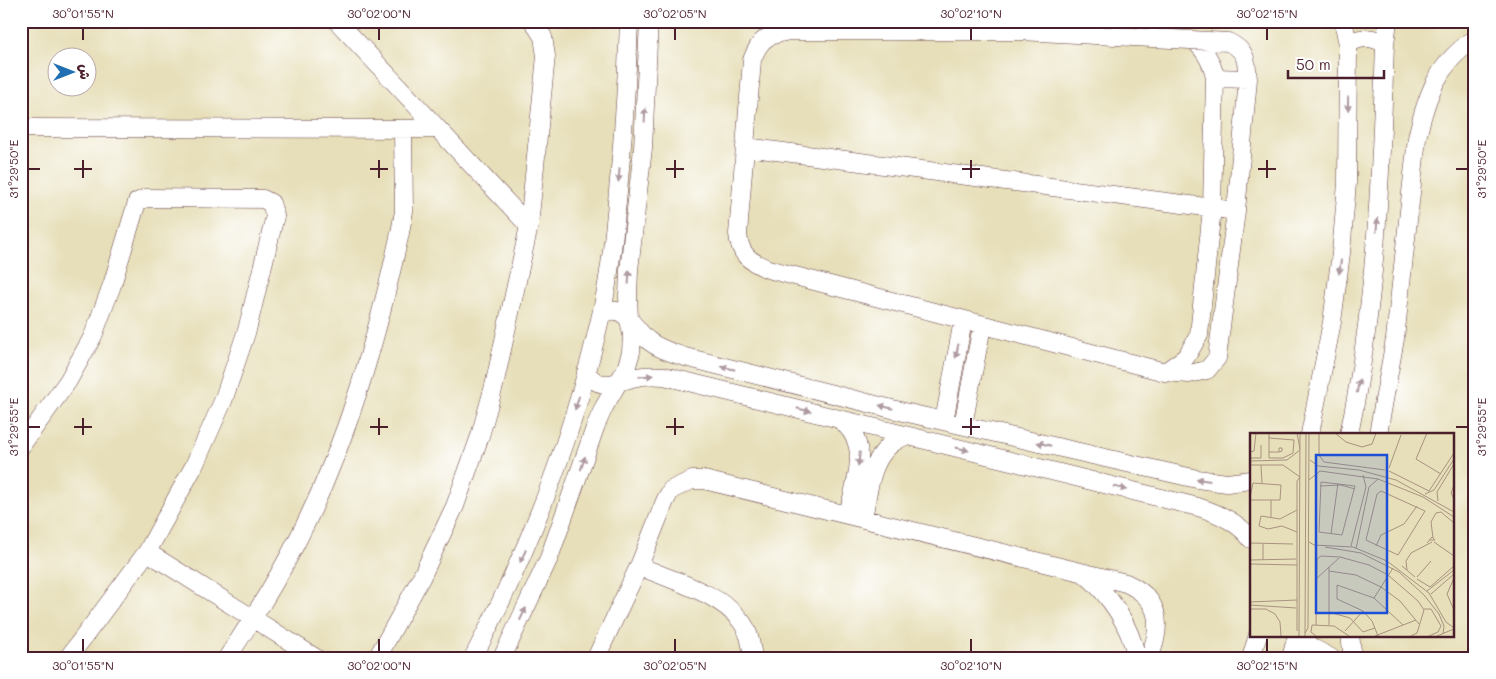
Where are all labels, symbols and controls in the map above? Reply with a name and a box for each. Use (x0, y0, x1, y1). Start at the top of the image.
text: 30°01'55"N (52, 5, 114, 21)
text: 30°02'00"N (347, 5, 411, 21)
text: 30°02'05"N (643, 5, 707, 21)
text: 30°02'10"N (940, 5, 1002, 21)
text: 30°02'15"N (1236, 5, 1298, 21)
north arrow (48, 48, 98, 98)
scale bar (1288, 48, 1385, 80)
text: 50 m (1296, 54, 1331, 74)
text: ش (76, 64, 95, 80)
one-way arrow (1344, 97, 1352, 113)
one-way arrow (642, 107, 650, 123)
text: 31°29'50"E (5, 139, 21, 198)
text: 31°29'50"E (1473, 139, 1489, 198)
one-way arrow (615, 167, 623, 183)
one-way arrow (1374, 217, 1382, 233)
one-way arrow (1335, 259, 1343, 275)
one-way arrow (626, 269, 634, 285)
one-way arrow (953, 343, 961, 359)
one-way arrow (721, 364, 736, 372)
one-way arrow (638, 372, 654, 380)
one-way arrow (1354, 378, 1362, 394)
one-way arrow (572, 395, 580, 410)
text: 31°29'55"E (5, 398, 21, 456)
text: 31°29'55"E (1473, 398, 1489, 456)
one-way arrow (879, 403, 894, 411)
one-way arrow (796, 406, 811, 414)
inset map (1250, 433, 1454, 636)
one-way arrow (1037, 440, 1052, 448)
one-way arrow (954, 445, 969, 453)
one-way arrow (855, 452, 863, 468)
one-way arrow (580, 456, 588, 471)
one-way arrow (1194, 476, 1210, 484)
one-way arrow (1112, 484, 1127, 492)
one-way arrow (519, 549, 527, 563)
one-way arrow (519, 607, 527, 621)
text: 30°01'55"N (52, 657, 114, 673)
text: 30°02'00"N (347, 657, 411, 673)
text: 30°02'05"N (643, 657, 707, 673)
text: 30°02'10"N (940, 657, 1002, 673)
text: 30°02'15"N (1236, 657, 1298, 673)

